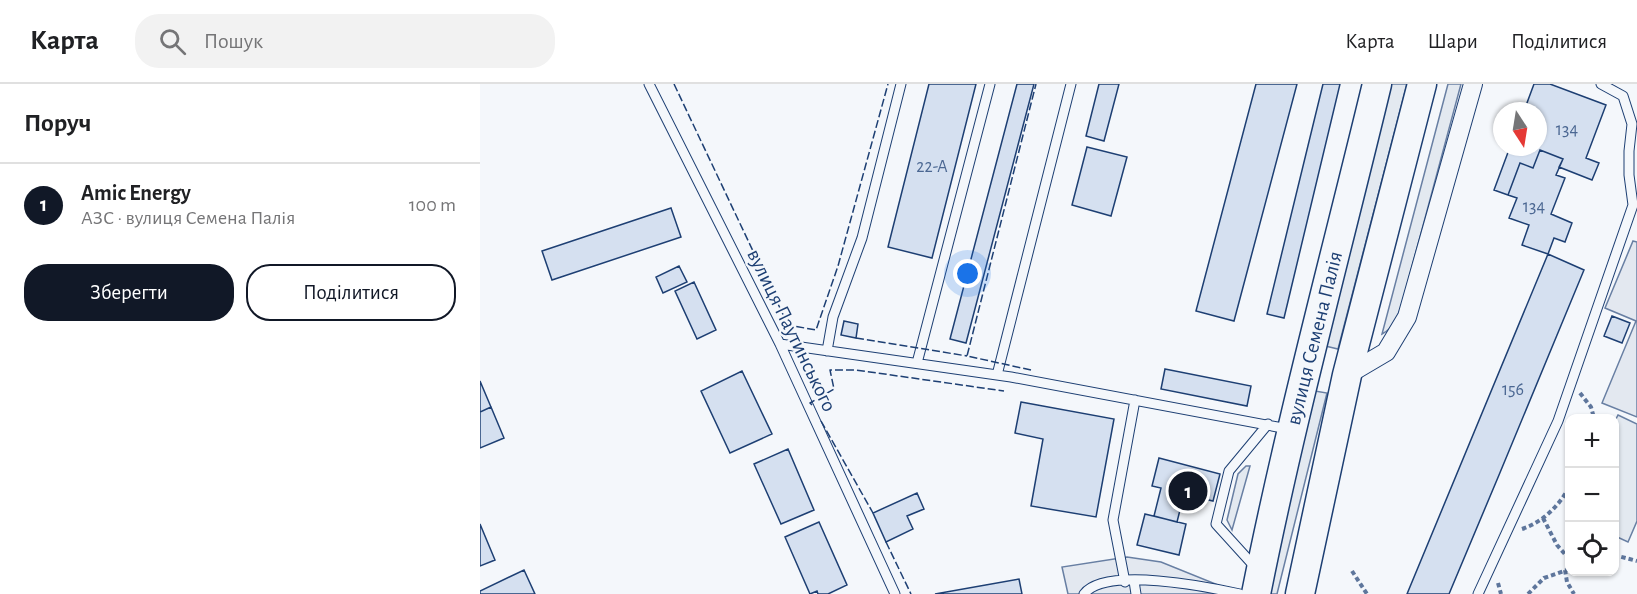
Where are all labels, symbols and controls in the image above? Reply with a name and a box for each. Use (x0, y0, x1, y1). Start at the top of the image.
search box (135, 14, 555, 68)
icon: search (156, 25, 189, 58)
text: Карта (30, 27, 99, 55)
text: Пошук (204, 30, 263, 52)
text: Карта (1345, 31, 1395, 52)
text: Шари (1428, 31, 1478, 52)
text: Поділитися (1511, 31, 1607, 52)
north arrow (1493, 102, 1547, 156)
text: Поруч (24, 110, 91, 136)
house number: 134 (1556, 121, 1578, 139)
house number: 22-A (916, 158, 948, 176)
text: Amic Energy (81, 182, 191, 204)
text: 1 (40, 195, 47, 215)
text: 100 m (409, 195, 456, 215)
house number: 134 (1523, 198, 1545, 216)
text: АЗС · вулиця Семена Палія (81, 208, 295, 228)
street label: вулиця Паутинського (743, 246, 840, 415)
street label: вулиця Семена Палія (1283, 249, 1346, 427)
your location (953, 259, 982, 288)
button: Зберегти (24, 264, 234, 321)
button: Поділитися (246, 264, 456, 321)
house number: 156 (1502, 381, 1524, 399)
map controls (1565, 414, 1619, 576)
button: + (1565, 414, 1619, 468)
pin: 1 (1168, 468, 1208, 514)
button: − (1565, 468, 1619, 522)
button: locate (1565, 522, 1619, 576)

